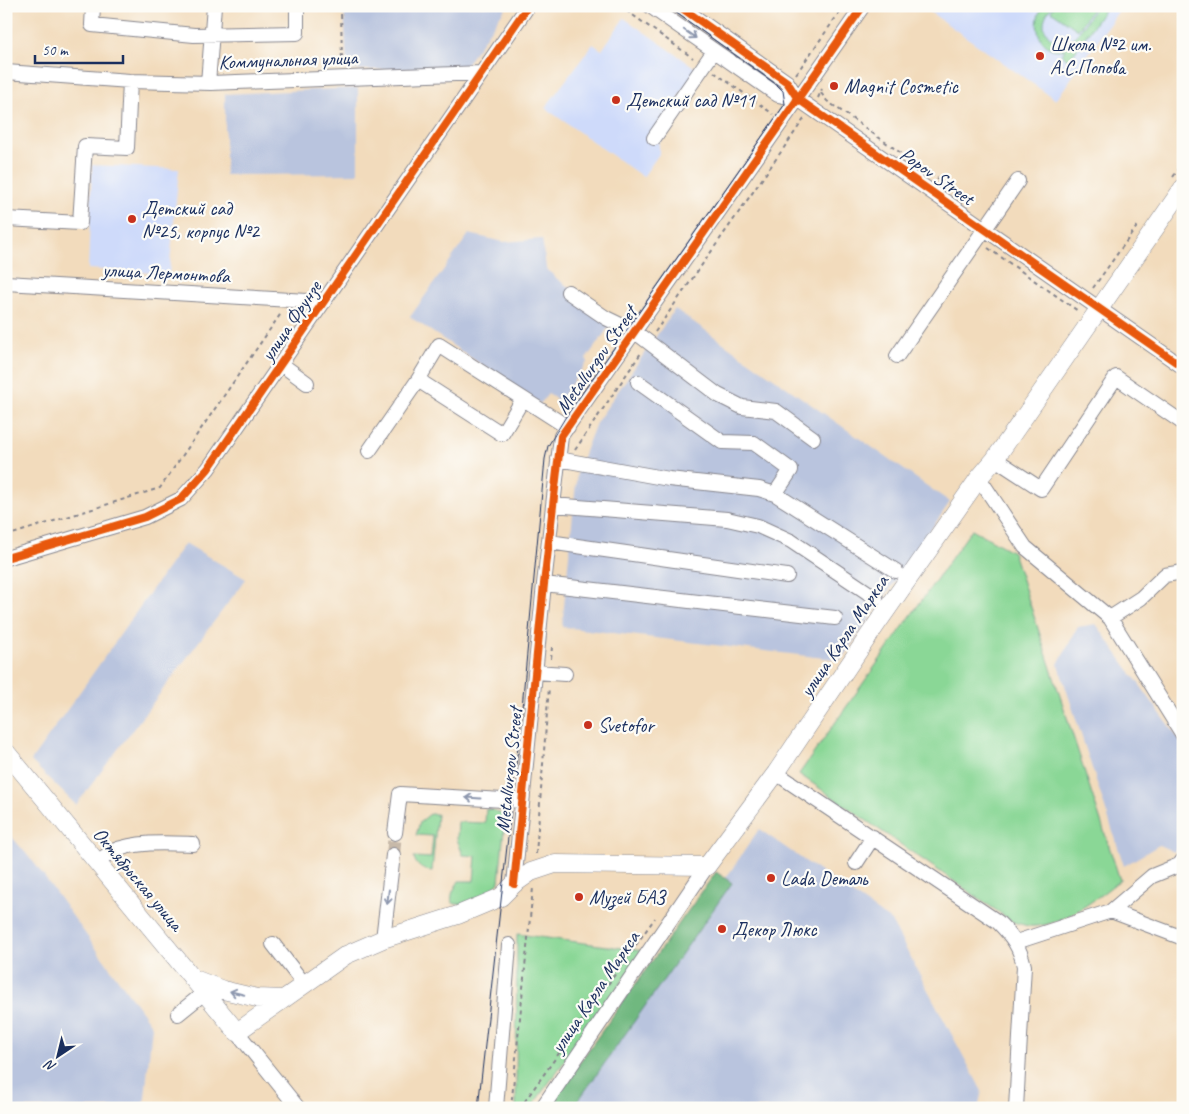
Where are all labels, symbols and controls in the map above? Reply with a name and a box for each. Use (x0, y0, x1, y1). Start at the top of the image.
one-way arrow (682, 29, 696, 39)
scale bar (35, 32, 122, 64)
place label: Школа №2 им. А.С.Попова (1050, 32, 1151, 80)
text: 50 m (42, 41, 69, 60)
street label: Коммунальная улица (218, 45, 360, 75)
marker: Школа №2 им. А.С.Попова (1034, 50, 1046, 62)
place label: Magnit Cosmetic (844, 74, 959, 99)
marker: Magnit Cosmetic (828, 80, 840, 92)
place label: Детский сад №11 (626, 88, 756, 113)
marker: Детский сад №11 (610, 94, 622, 106)
street label: Popov Street (895, 141, 981, 212)
place label: Детский сад №25, корпус №2 (142, 196, 261, 244)
marker: Детский сад №25, корпус №2 (126, 213, 138, 225)
street label: улица Лермонтова (101, 257, 232, 289)
street label: улица Фрунзе (254, 275, 328, 367)
street label: Metallurgov Street (550, 298, 644, 419)
street label: улица Карла Маркса (793, 569, 895, 703)
street label: Metallurgov Street (490, 703, 528, 834)
place label: Svetofor (598, 713, 655, 738)
marker: Svetofor (582, 719, 594, 731)
one-way arrow (465, 794, 481, 803)
street label: Октябрьская улица (87, 822, 190, 937)
place label: Lada Dеталь (781, 866, 869, 891)
marker: Lada Dеталь (765, 872, 777, 884)
place label: Музей БАЗ (589, 885, 667, 911)
one-way arrow (383, 889, 393, 905)
marker: Музей БАЗ (573, 891, 585, 903)
place label: Декор Люкс (732, 917, 817, 942)
marker: Декор Люкс (716, 923, 728, 935)
street label: улица Карла Маркса (544, 925, 646, 1059)
one-way arrow (229, 988, 245, 997)
north arrow (32, 1032, 82, 1082)
text: N (40, 1055, 59, 1076)

